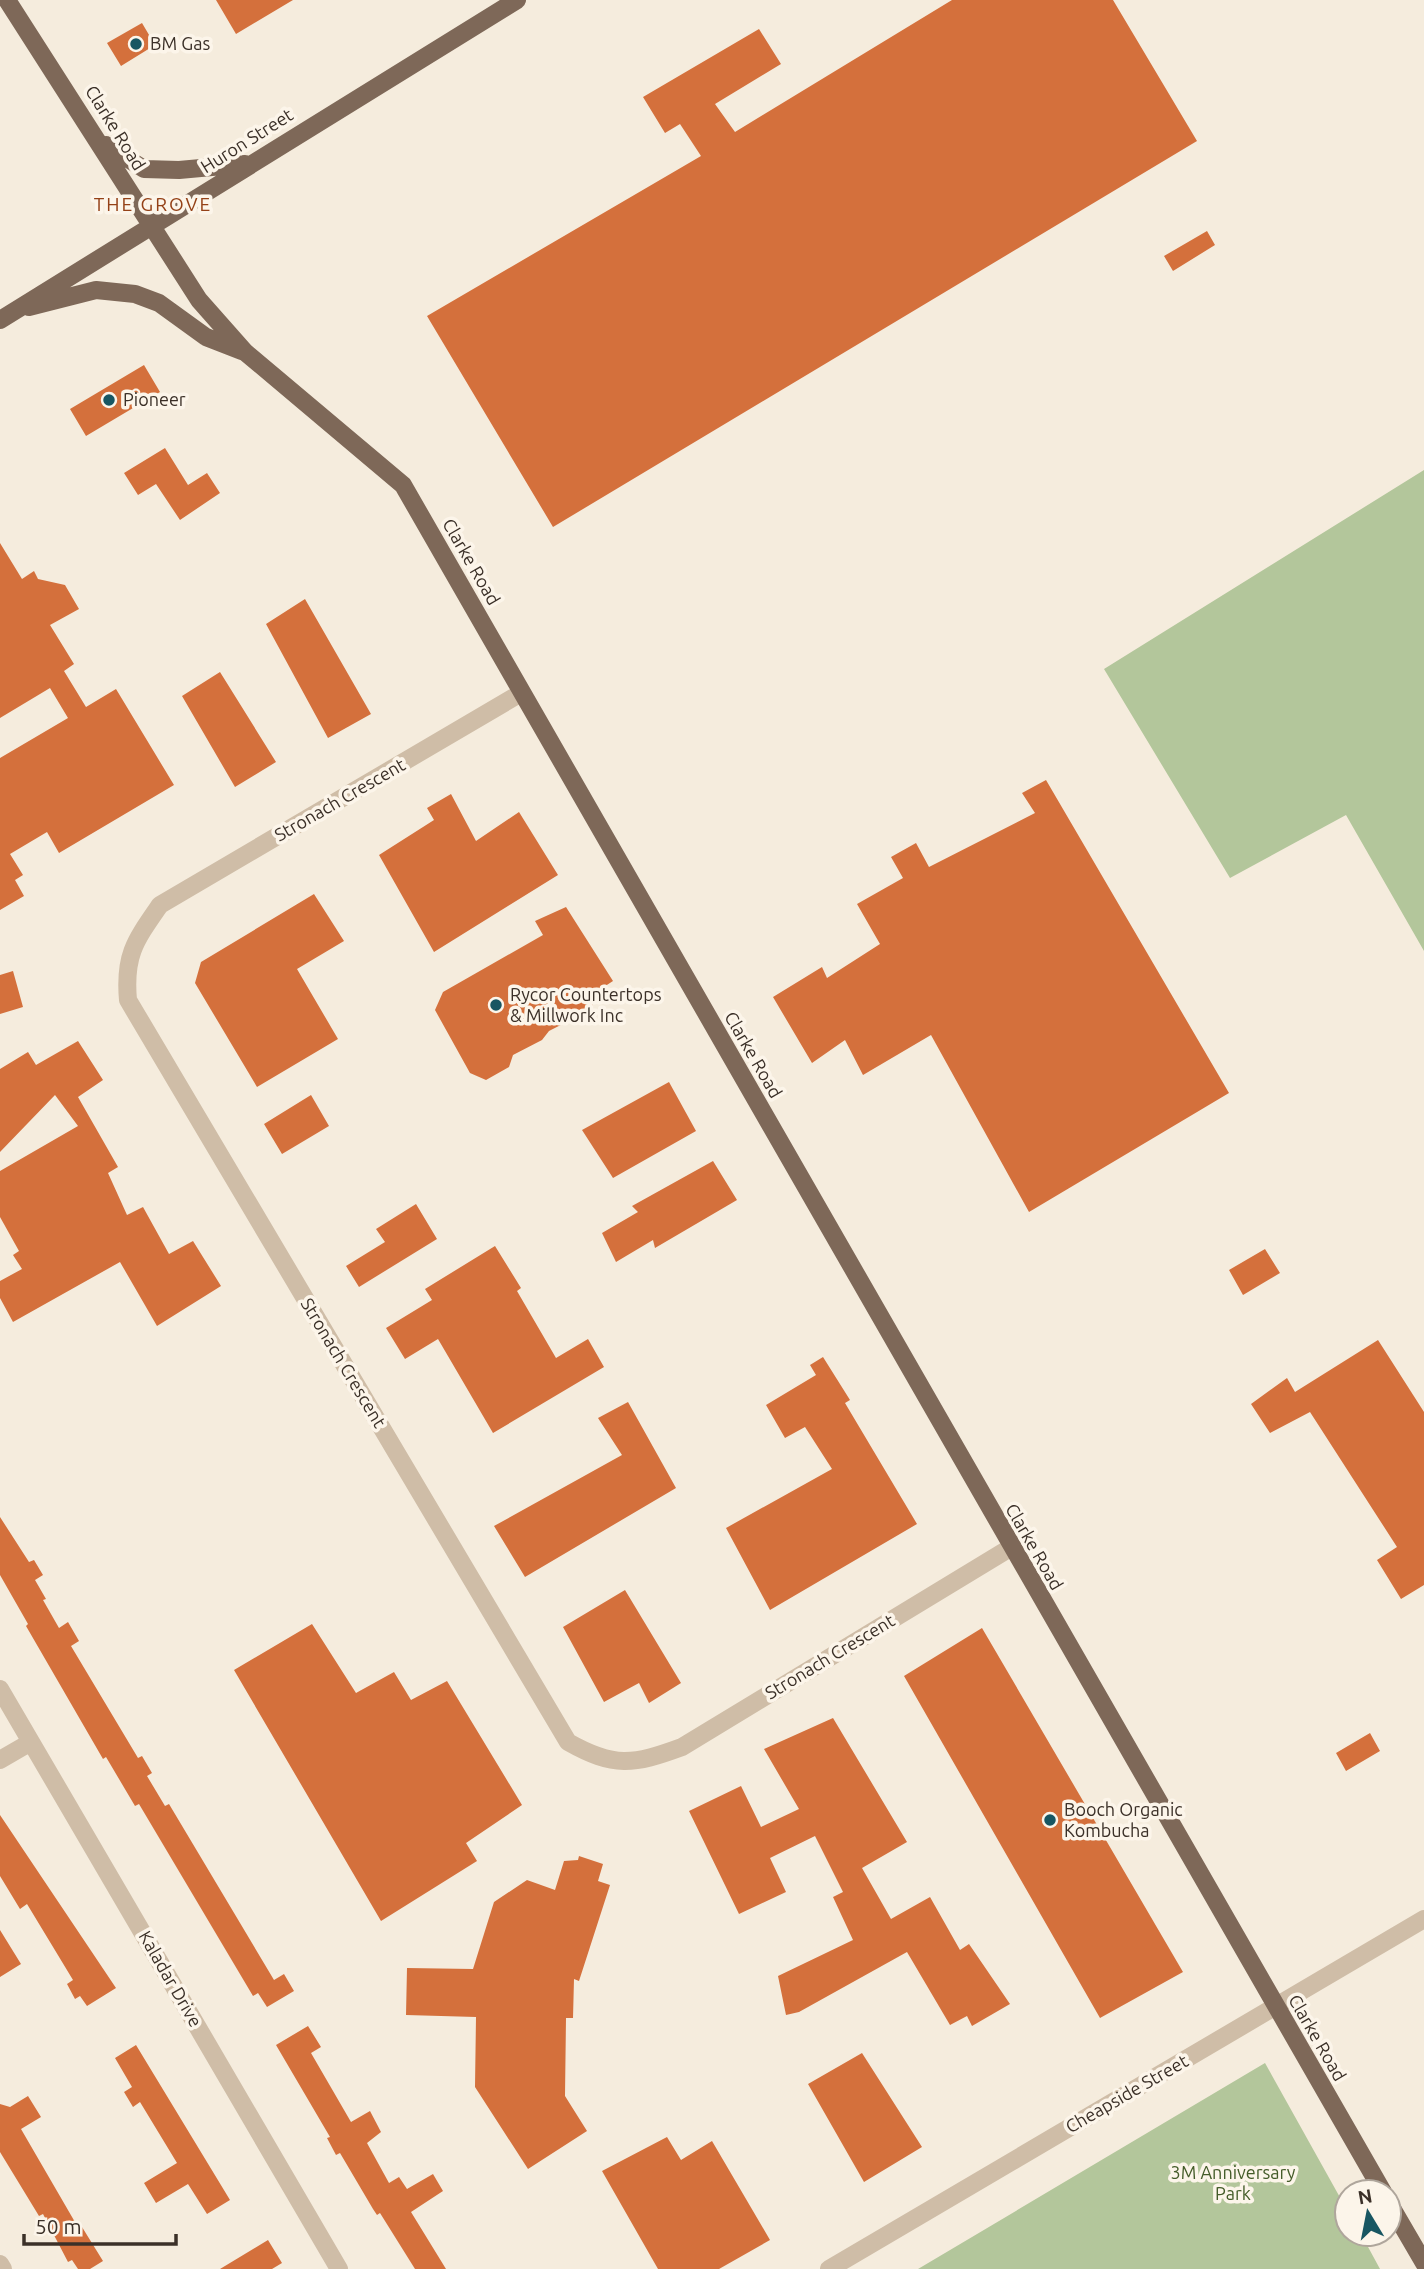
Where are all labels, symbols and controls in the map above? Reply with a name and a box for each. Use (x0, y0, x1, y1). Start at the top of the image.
place label: BM Gas (150, 33, 210, 53)
marker: BM Gas (128, 36, 144, 52)
street label: Clarke Road (82, 81, 150, 174)
street label: Huron Street (197, 104, 296, 176)
district label: THE GROVE (94, 193, 212, 215)
place label: Pioneer (123, 389, 186, 409)
marker: Pioneer (101, 392, 117, 408)
street label: Clarke Road (439, 515, 505, 608)
street label: Stronach Crescent (271, 754, 408, 845)
place label: Rycor Countertops & Millwork Inc (510, 984, 662, 1025)
marker: Rycor Countertops & Millwork Inc (488, 997, 504, 1013)
street label: Clarke Road (721, 1008, 787, 1101)
street label: Stronach Crescent (297, 1294, 390, 1431)
street label: Clarke Road (1002, 1500, 1068, 1593)
street label: Stronach Crescent (761, 1610, 898, 1703)
place label: Booch Organic Kombucha (1064, 1799, 1183, 1840)
marker: Booch Organic Kombucha (1042, 1812, 1058, 1828)
street label: Kaladar Drive (135, 1927, 206, 2030)
street label: Clarke Road (1285, 1991, 1351, 2084)
street label: Cheapside Street (1062, 2050, 1191, 2136)
park label: 3M Anniversary Park (1171, 2162, 1296, 2203)
north arrow (1333, 2178, 1403, 2248)
text: N (1356, 2184, 1374, 2208)
scale bar (24, 2202, 177, 2246)
text: 50 m (35, 2214, 82, 2238)

